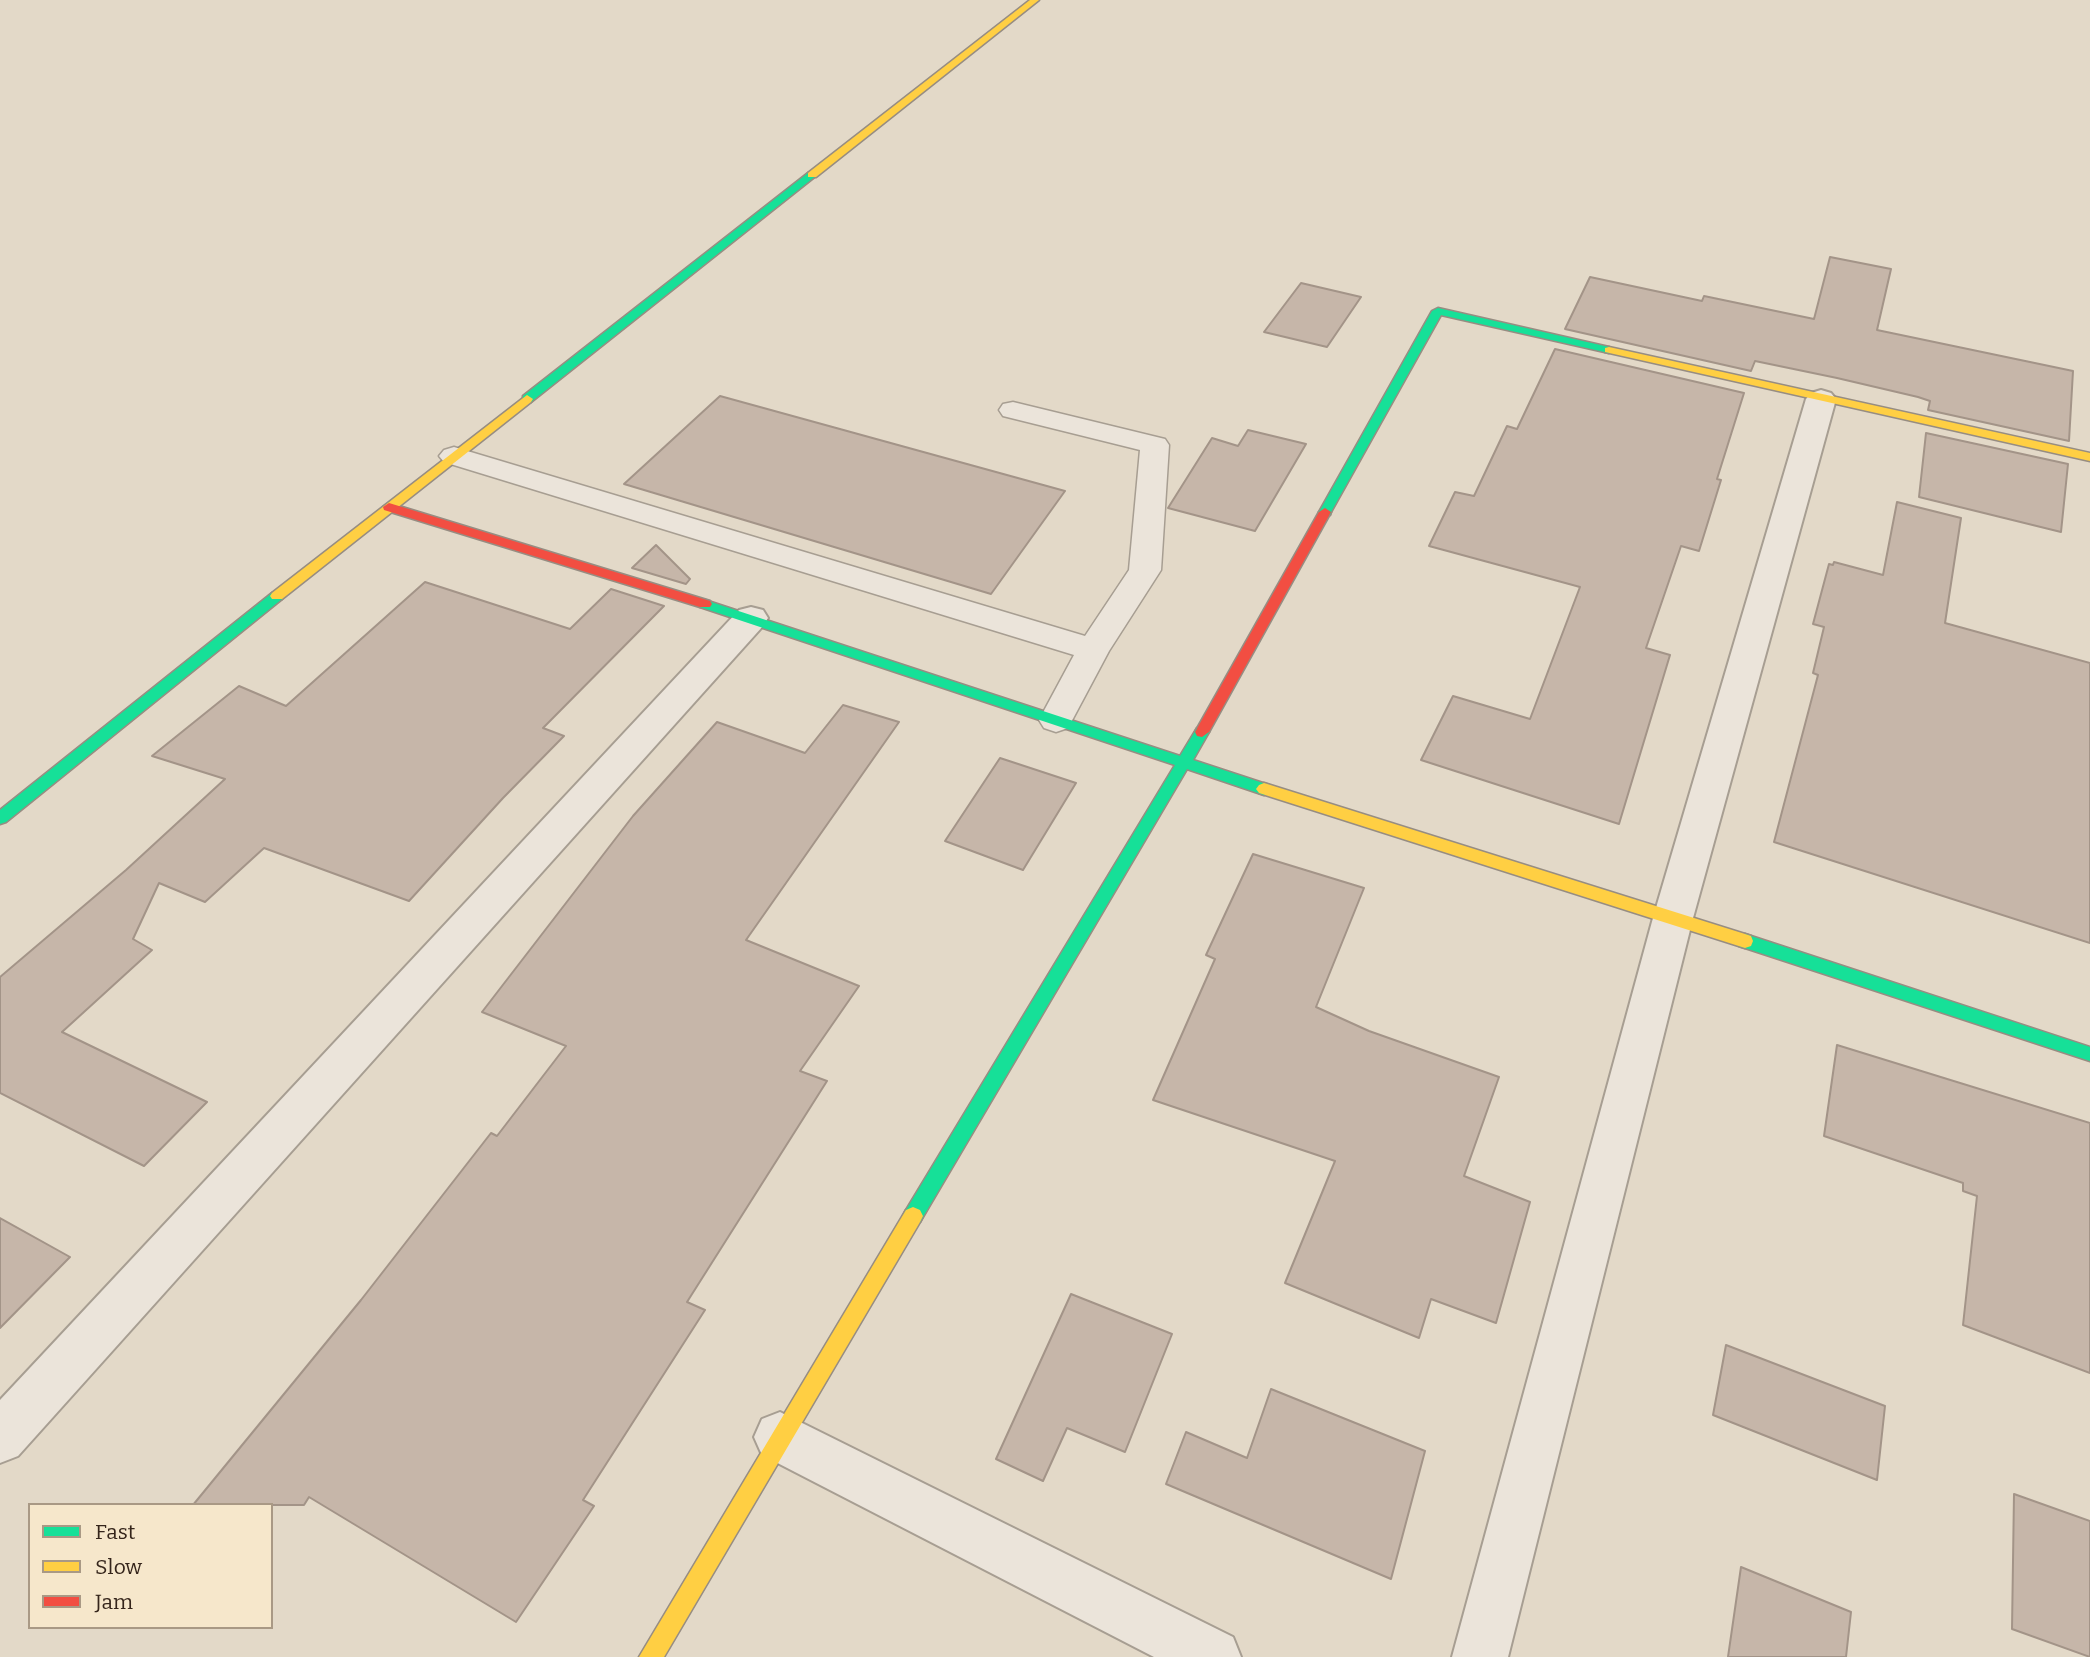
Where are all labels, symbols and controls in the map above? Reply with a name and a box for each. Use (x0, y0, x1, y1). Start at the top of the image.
legend (28, 1503, 273, 1629)
text: Fast (95, 1519, 135, 1545)
text: Slow (95, 1554, 142, 1580)
text: Jam (95, 1589, 133, 1615)

